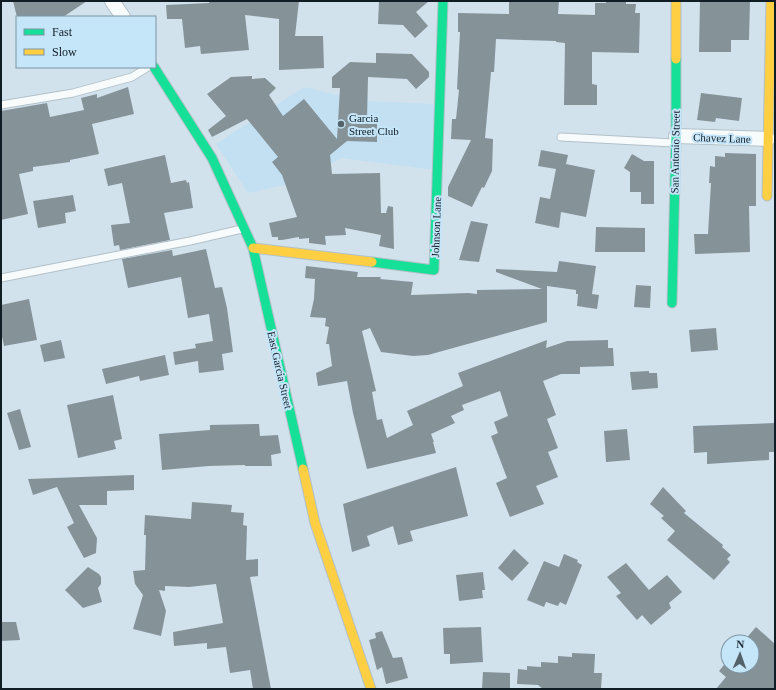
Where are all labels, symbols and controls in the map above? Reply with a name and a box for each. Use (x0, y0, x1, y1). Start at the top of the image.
legend (16, 16, 156, 68)
text: Fast (52, 25, 73, 39)
text: Slow (52, 45, 77, 59)
street label: San Antonio Street (668, 110, 682, 194)
place label: Garcia Street Club (349, 112, 399, 137)
marker: Garcia Street Club (336, 119, 346, 129)
street label: Chavez Lane (693, 131, 751, 145)
street label: Johnson Lane (429, 196, 443, 258)
street label: East Garcia Street (265, 330, 295, 410)
north arrow (720, 634, 760, 674)
text: N (736, 638, 745, 650)

